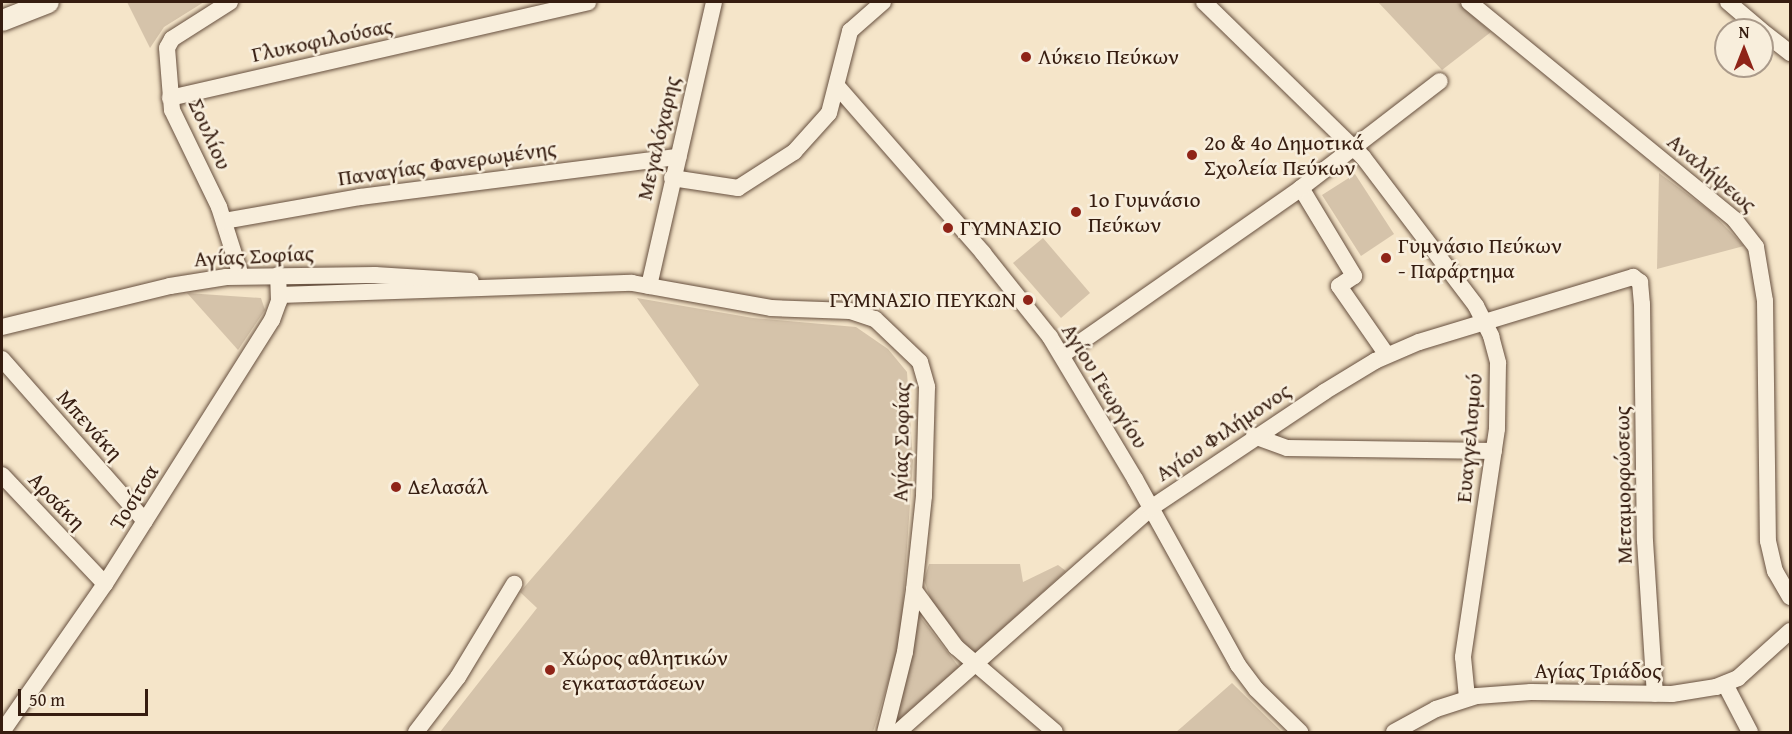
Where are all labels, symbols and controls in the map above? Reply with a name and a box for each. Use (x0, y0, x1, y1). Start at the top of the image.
street label: Γλυκοφιλούσας (249, 12, 395, 68)
north arrow (1714, 18, 1774, 78)
text: N (1739, 20, 1749, 44)
place label: Λύκειο Πεύκων (1038, 44, 1179, 70)
marker: Λύκειο Πεύκων (1019, 50, 1033, 64)
street label: Μεγαλόχαρης (631, 73, 685, 203)
street label: Σουλίου (183, 94, 237, 174)
street label: Αναλήψεως (1662, 128, 1762, 218)
place label: 2ο & 4ο Δημοτικά Σχολεία Πεύκων (1204, 129, 1364, 180)
street label: Παναγίας Φανερωμένης (336, 135, 558, 191)
marker: 2ο & 4ο Δημοτικά Σχολεία Πεύκων (1185, 148, 1199, 162)
place label: 1ο Γυμνάσιο Πεύκων (1088, 186, 1201, 237)
marker: 1ο Γυμνάσιο Πεύκων (1069, 205, 1083, 219)
place label: ΓΥΜΝΑΣΙΟ (960, 215, 1062, 241)
marker: ΓΥΜΝΑΣΙΟ (941, 221, 955, 235)
place label: Γυμνάσιο Πεύκων - Παράρτημα (1398, 232, 1562, 284)
street label: Αγίας Σοφίας (193, 240, 315, 272)
marker: Γυμνάσιο Πεύκων - Παράρτημα (1379, 251, 1393, 265)
place label: ΓΥΜΝΑΣΙΟ ΠΕΥΚΩΝ (830, 287, 1016, 313)
marker: ΓΥΜΝΑΣΙΟ ΠΕΥΚΩΝ (1021, 293, 1035, 307)
street label: Αγίου Γεωργίου (1056, 319, 1154, 453)
street label: Ευαγγελισμού (1450, 372, 1488, 504)
street label: Αγίου Φιλήμονος (1151, 377, 1295, 487)
street label: Αγίας Σοφίας (887, 382, 915, 502)
street label: Μπενάκη (51, 384, 129, 466)
street label: Μεταμορφώσεως (1608, 406, 1638, 564)
street label: Τοσίτσα (104, 460, 164, 534)
street label: Αρσάκη (23, 466, 91, 536)
place label: Δελασάλ (408, 474, 488, 500)
marker: Δελασάλ (389, 480, 403, 494)
place label: Χώρος αθλητικών εγκαταστάσεων (562, 644, 728, 696)
street label: Αγίας Τριάδος (1534, 658, 1662, 684)
marker: Χώρος αθλητικών εγκαταστάσεων (543, 663, 557, 677)
scale bar (21, 677, 152, 715)
text: 50 m (29, 686, 65, 713)

